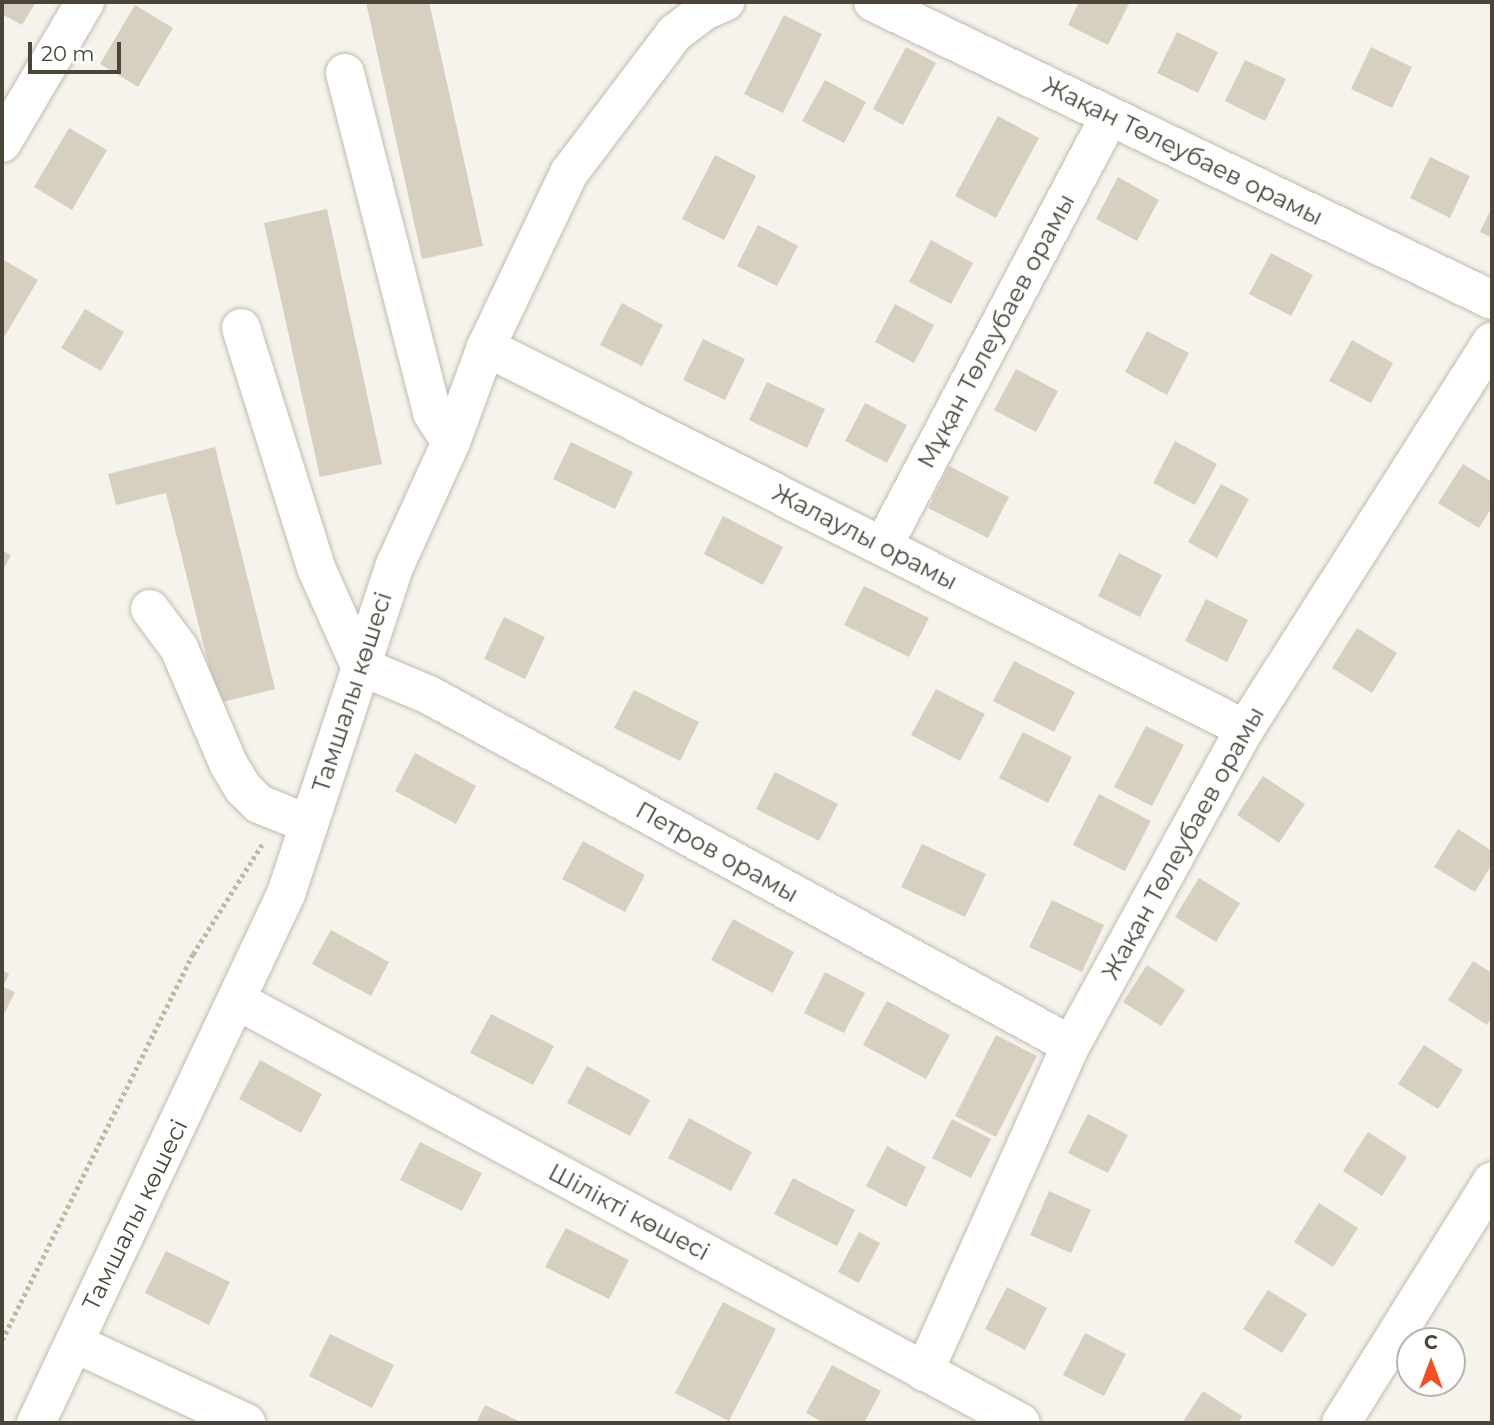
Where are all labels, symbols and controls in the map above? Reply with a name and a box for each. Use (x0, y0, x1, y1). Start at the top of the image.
scale bar (32, 28, 124, 72)
text: 20 m (41, 41, 95, 66)
street label: Жақан Төлеубаев орамы (1038, 71, 1328, 231)
street label: Мұқан Төлеубаев орамы (911, 189, 1081, 473)
street label: Жалаулы орамы (768, 478, 962, 596)
street label: Тамшалы көшесі (306, 588, 398, 796)
street label: Жақан Төлеубаев орамы (1096, 701, 1270, 985)
street label: Петров орамы (631, 795, 803, 909)
street label: Тамшалы көшесі (76, 1115, 194, 1315)
street label: Шілікті көшесі (543, 1157, 715, 1267)
north arrow (1396, 1327, 1466, 1397)
text: С (1424, 1331, 1438, 1354)

